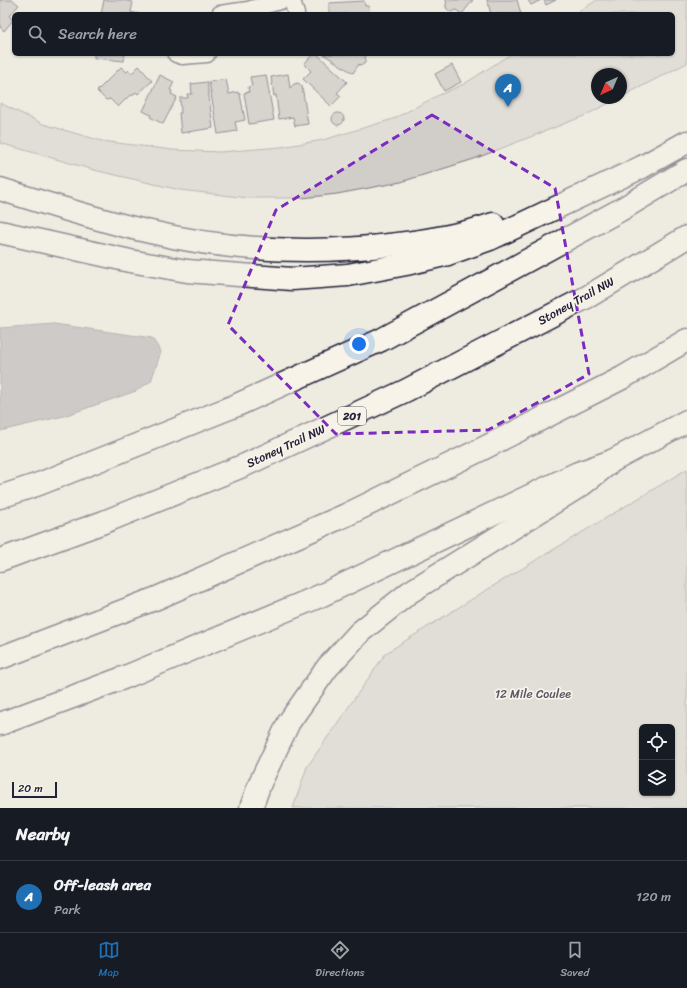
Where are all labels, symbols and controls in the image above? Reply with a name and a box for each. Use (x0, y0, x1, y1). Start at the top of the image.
search box (12, 12, 675, 56)
text: Search here (58, 21, 137, 47)
icon: search (26, 23, 48, 45)
north arrow (591, 68, 627, 104)
pin: A (495, 74, 521, 107)
street label: Stoney Trail NW (533, 271, 619, 331)
your location (349, 334, 369, 354)
road number: 201 (338, 407, 366, 425)
street label: Stoney Trail NW (243, 418, 330, 474)
park label: 12 Mile Coulee (495, 683, 571, 705)
map controls (639, 724, 675, 796)
button: locate (639, 724, 675, 760)
button: layers (639, 760, 675, 796)
text: 20 m (18, 779, 43, 798)
scale bar (12, 780, 57, 799)
text: Nearby (16, 819, 70, 849)
text: Off-leash area (54, 872, 151, 898)
text: A (25, 885, 33, 908)
text: 120 m (636, 885, 671, 908)
text: Park (54, 898, 81, 921)
tab: Map (98, 939, 120, 982)
tab: Directions (315, 939, 365, 982)
tab: Saved (560, 939, 589, 982)

